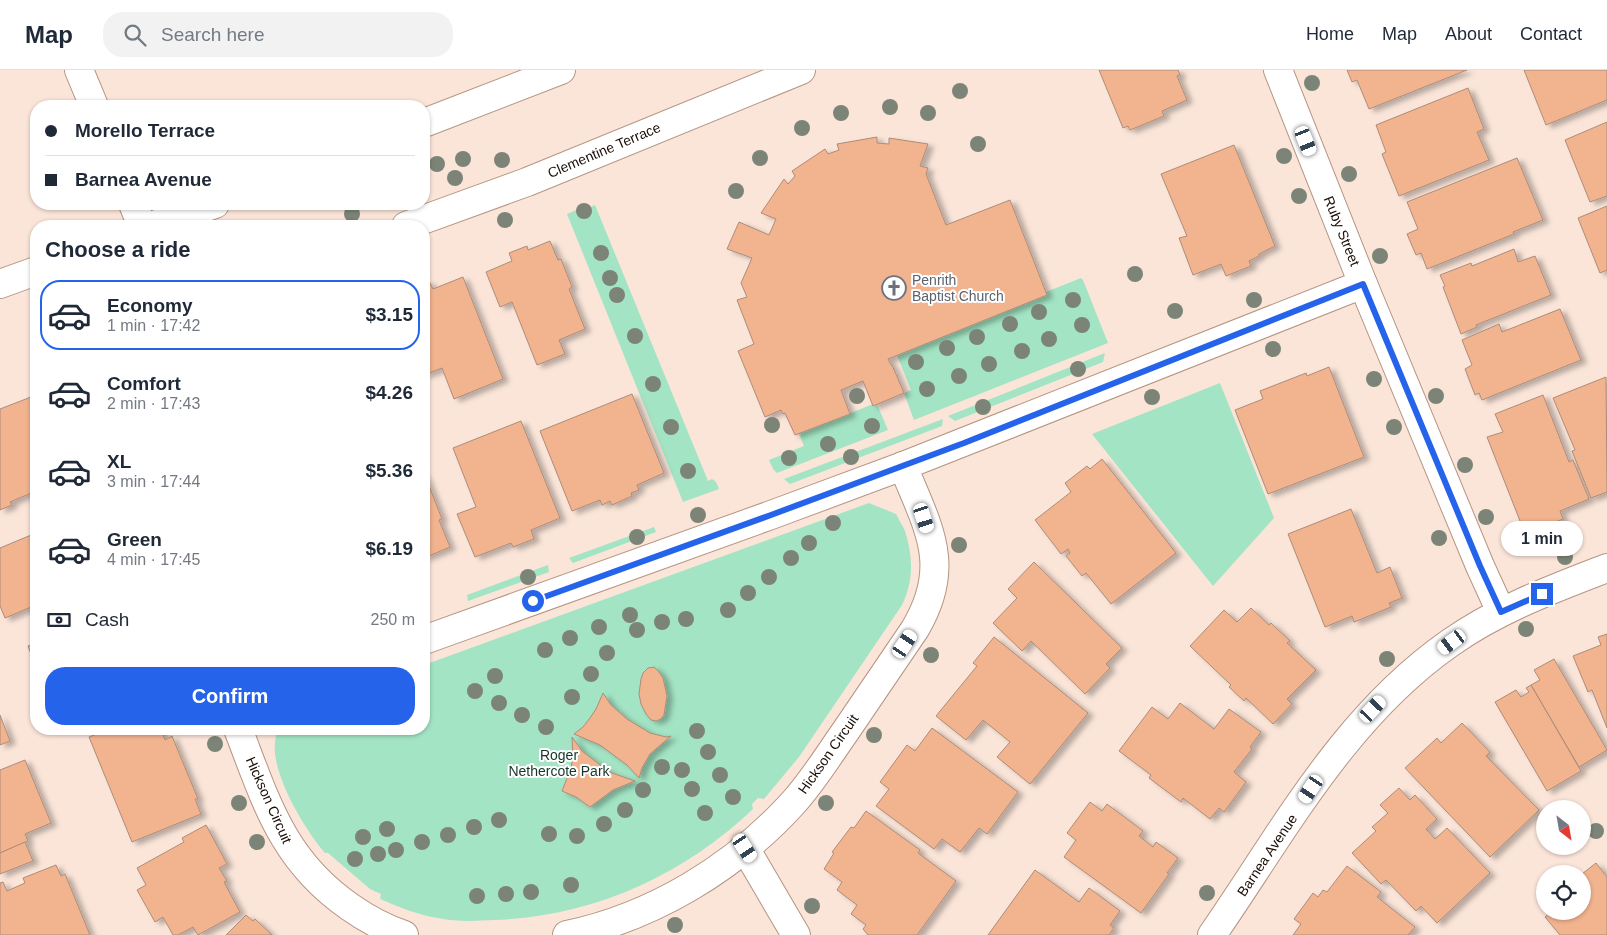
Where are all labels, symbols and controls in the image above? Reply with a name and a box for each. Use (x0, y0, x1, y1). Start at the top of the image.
search box (103, 12, 453, 57)
text: Map (25, 21, 73, 48)
icon: search (121, 21, 149, 49)
text: Search here (161, 24, 265, 45)
text: Home (1306, 24, 1354, 44)
text: Map (1382, 24, 1417, 44)
text: About (1445, 24, 1492, 44)
text: Contact (1520, 24, 1582, 44)
street label: Clementine Terrace (545, 119, 663, 181)
text: Morello Terrace (75, 120, 215, 141)
car (1293, 124, 1318, 158)
text: Barnea Avenue (75, 169, 212, 190)
street label: Ruby Street (1321, 194, 1363, 268)
text: Choose a ride (45, 237, 190, 262)
place label: Penrith Baptist Church (912, 272, 1004, 304)
church icon: Penrith Baptist Church (881, 275, 907, 301)
icon: car (47, 293, 92, 338)
text: Economy (107, 295, 193, 316)
text: $3.15 (365, 304, 413, 325)
text: 1 min · 17:42 (107, 317, 200, 334)
icon: car (47, 371, 92, 416)
text: Comfort (107, 373, 181, 394)
text: $4.26 (365, 382, 413, 403)
text: 2 min · 17:43 (107, 395, 200, 412)
icon: car (47, 449, 92, 494)
text: XL (107, 451, 131, 472)
text: $5.36 (365, 460, 413, 481)
text: 3 min · 17:44 (107, 473, 200, 490)
car (912, 501, 935, 535)
callout: 1 min (1501, 522, 1583, 556)
icon: car (47, 527, 92, 572)
text: Green (107, 529, 162, 550)
text: 1 min (1521, 530, 1563, 547)
text: $6.19 (365, 538, 413, 559)
text: 4 min · 17:45 (107, 551, 200, 568)
route end (1531, 583, 1553, 605)
route start (522, 590, 544, 612)
icon: cash (45, 606, 73, 634)
text: Cash (85, 609, 129, 630)
text: 250 m (371, 611, 415, 628)
car (890, 627, 919, 661)
car (1435, 627, 1468, 657)
button: Confirm (45, 667, 415, 725)
car (1357, 693, 1388, 725)
street label: Hickson Circuit (795, 711, 861, 797)
park label: Roger Nethercote Park (508, 747, 611, 779)
street label: Hickson Circuit (243, 754, 295, 846)
car (1296, 772, 1325, 806)
north arrow (1536, 800, 1591, 855)
map controls (1536, 800, 1591, 920)
street label: Barnea Avenue (1234, 811, 1300, 899)
car (730, 831, 759, 865)
button: locate (1536, 865, 1591, 920)

